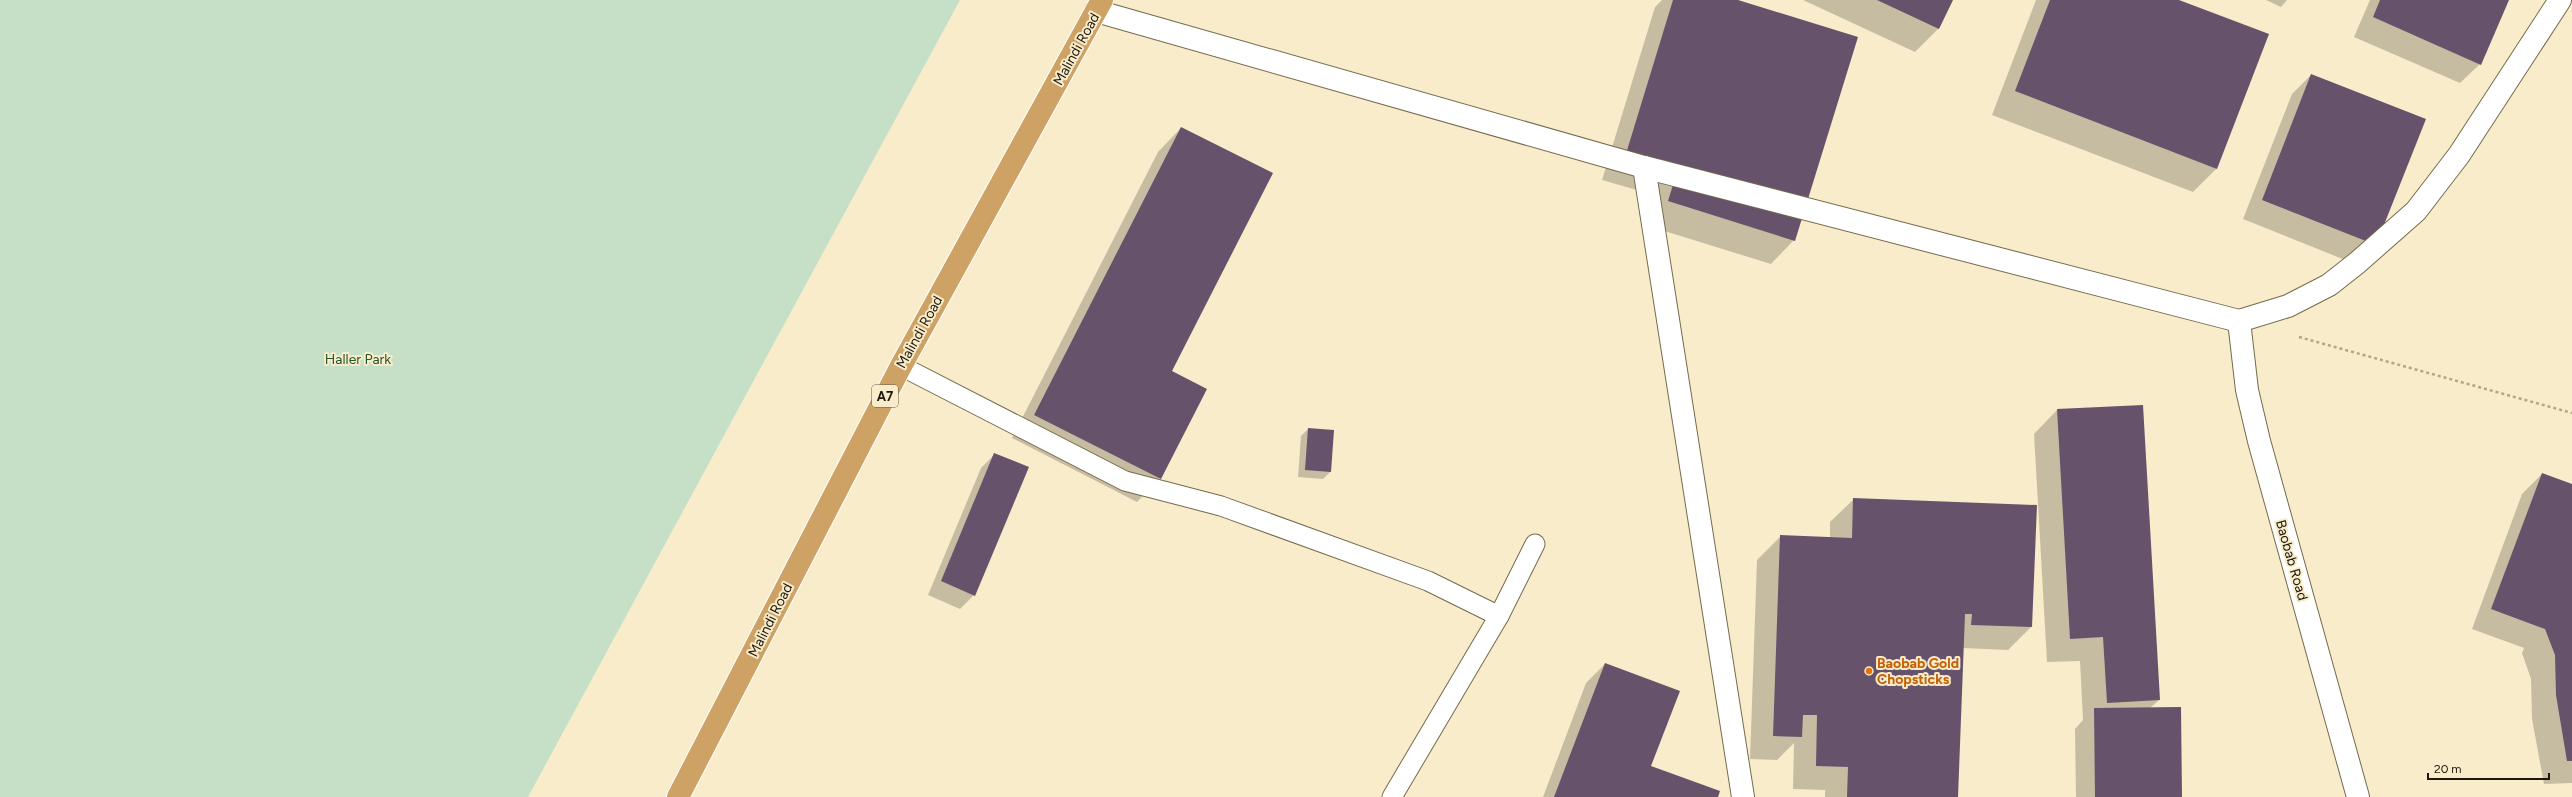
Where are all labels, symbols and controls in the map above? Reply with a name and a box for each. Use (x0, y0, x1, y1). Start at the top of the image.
street label: Malindi Road (1050, 10, 1103, 88)
street label: Malindi Road (893, 293, 946, 371)
park label: Haller Park (325, 351, 391, 368)
road number: A7 (872, 385, 898, 407)
street label: Baobab Road (2272, 518, 2311, 602)
street label: Malindi Road (745, 581, 796, 660)
place label: Baobab Gold Chopsticks (1877, 655, 1959, 688)
marker: Baobab Gold Chopsticks (1864, 666, 1874, 676)
scale bar (2428, 755, 2549, 781)
text: 20 m (2434, 762, 2462, 776)

